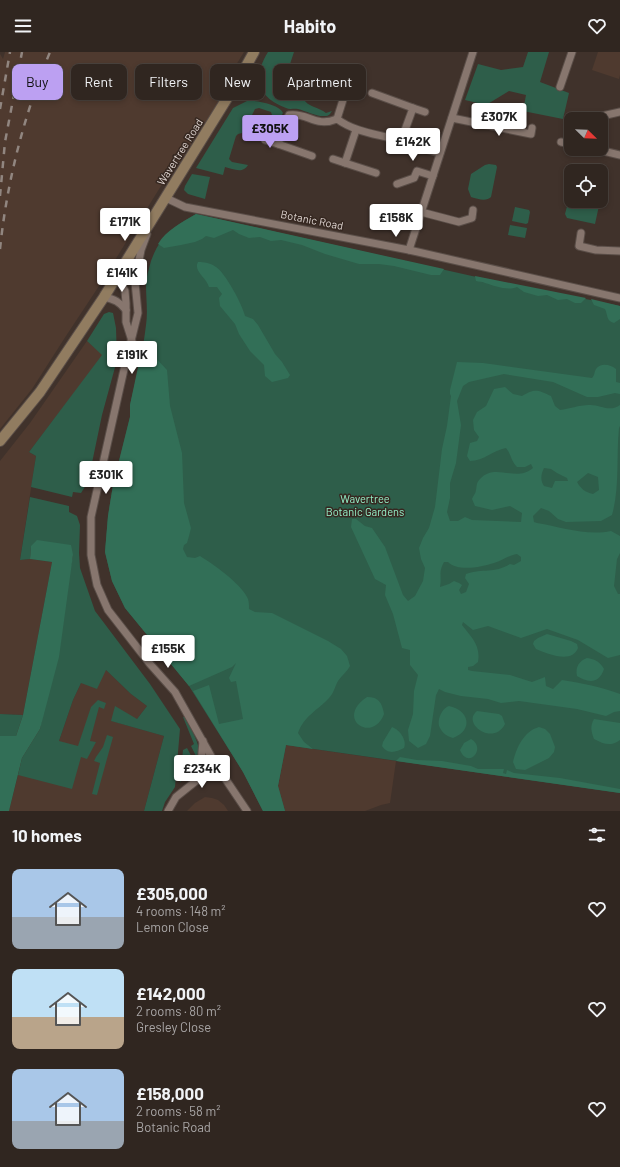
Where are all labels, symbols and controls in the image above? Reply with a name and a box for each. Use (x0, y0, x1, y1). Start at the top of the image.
icon: menu (12, 15, 34, 37)
text: Habito (284, 15, 336, 37)
icon: heart (586, 15, 608, 37)
chip: Buy (12, 64, 63, 100)
chip: Rent (71, 64, 127, 100)
chip: Filters (135, 64, 202, 100)
chip: New (210, 64, 265, 100)
chip: Apartment (273, 64, 366, 100)
pin: £307K (471, 103, 527, 137)
text: £307K (481, 108, 518, 124)
north arrow (564, 112, 608, 156)
map controls (564, 112, 608, 208)
pin: £305K (242, 115, 298, 149)
street label: Wavertree Road (154, 116, 205, 187)
text: £305K (251, 120, 289, 136)
pin: £142K (385, 128, 441, 162)
text: £142K (395, 133, 431, 149)
button: locate (564, 164, 608, 208)
pin: £158K (368, 204, 424, 238)
street label: Botanic Road (280, 207, 344, 232)
pin: £171K (97, 208, 153, 242)
text: £158K (379, 209, 413, 225)
text: £171K (109, 213, 141, 229)
pin: £141K (94, 259, 150, 293)
text: £141K (106, 264, 138, 280)
pin: £191K (104, 341, 160, 375)
text: £191K (116, 346, 148, 362)
pin: £301K (78, 461, 134, 495)
text: £301K (89, 466, 124, 482)
park label: Wavertree Botanic Gardens (326, 492, 404, 518)
pin: £155K (140, 635, 196, 669)
text: £155K (151, 640, 185, 656)
pin: £234K (174, 755, 230, 789)
text: £234K (183, 760, 221, 776)
icon: filters (586, 824, 608, 846)
text: 10 homes (12, 825, 82, 845)
text: £305,000 (136, 883, 208, 903)
icon: home (44, 885, 92, 933)
icon: heart (586, 898, 608, 920)
text: 4 rooms · 148 m² (136, 903, 226, 919)
text: Lemon Close (136, 919, 209, 935)
text: £142,000 (136, 983, 205, 1003)
icon: home (44, 985, 92, 1033)
icon: heart (586, 998, 608, 1020)
text: 2 rooms · 80 m² (136, 1003, 221, 1019)
text: Gresley Close (136, 1019, 211, 1035)
text: £158,000 (136, 1083, 204, 1103)
icon: home (44, 1085, 92, 1133)
icon: heart (586, 1098, 608, 1120)
text: 2 rooms · 58 m² (136, 1103, 220, 1119)
text: Botanic Road (136, 1119, 211, 1135)

